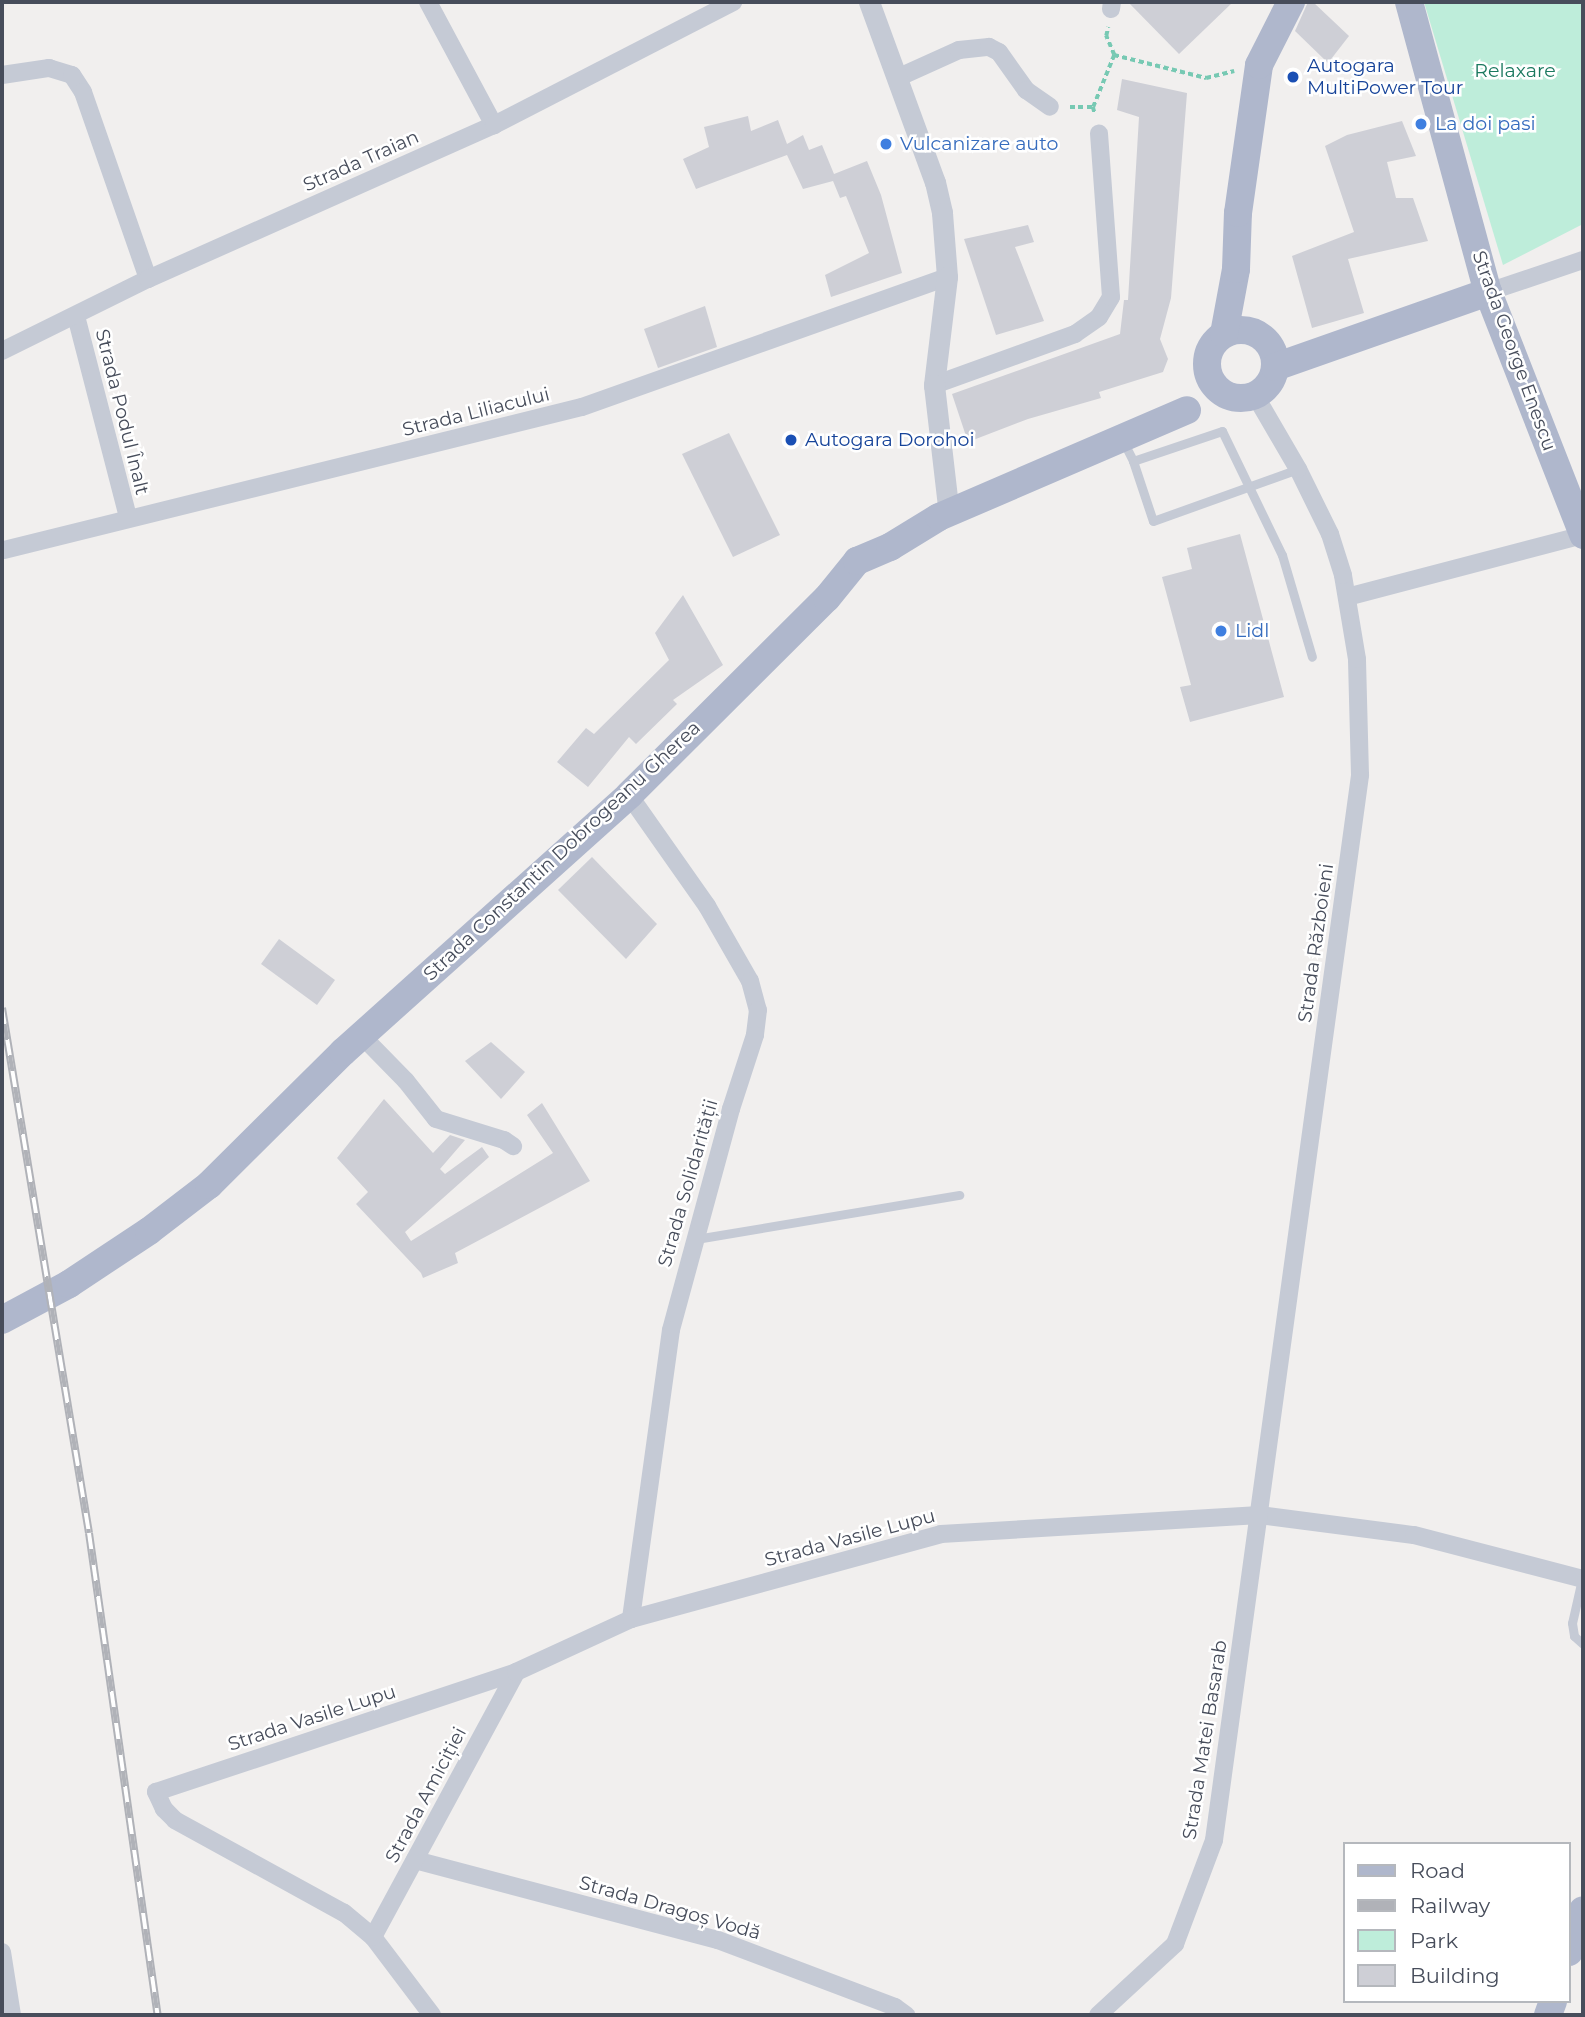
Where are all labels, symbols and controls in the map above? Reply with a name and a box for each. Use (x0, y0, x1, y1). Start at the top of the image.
place label: Autogara MultiPower Tour (1307, 55, 1463, 99)
park label: Relaxare (1474, 60, 1556, 82)
marker: Autogara MultiPower Tour (1285, 69, 1301, 85)
place label: La doi pasi (1435, 113, 1536, 135)
marker: La doi pasi (1413, 116, 1429, 132)
street label: Strada Traian (300, 125, 422, 197)
place label: Vulcanizare auto (900, 133, 1058, 155)
marker: Vulcanizare auto (878, 136, 894, 152)
street label: Strada George Enescu (1467, 248, 1561, 454)
street label: Strada Podul Înalt (90, 327, 154, 497)
street label: Strada Liliacului (400, 383, 552, 441)
place label: Autogara Dorohoi (805, 429, 974, 451)
marker: Autogara Dorohoi (783, 432, 799, 448)
place label: Lidl (1235, 620, 1269, 642)
marker: Lidl (1213, 623, 1229, 639)
street label: Strada Constantin Dobrogeanu Gherea (419, 716, 705, 986)
street label: Strada Războieni (1294, 862, 1338, 1024)
street label: Strada Solidarității (653, 1097, 723, 1269)
street label: Strada Vasile Lupu (762, 1504, 938, 1572)
street label: Strada Matei Basarab (1178, 1639, 1232, 1841)
street label: Strada Vasile Lupu (225, 1680, 399, 1756)
street label: Strada Amiciției (381, 1723, 471, 1867)
legend (1344, 1842, 1571, 2003)
text: Road (1410, 1858, 1465, 1883)
street label: Strada Dragoș Vodă (577, 1871, 763, 1945)
text: Railway (1410, 1893, 1490, 1918)
text: Park (1410, 1928, 1458, 1953)
text: Building (1410, 1963, 1500, 1988)

